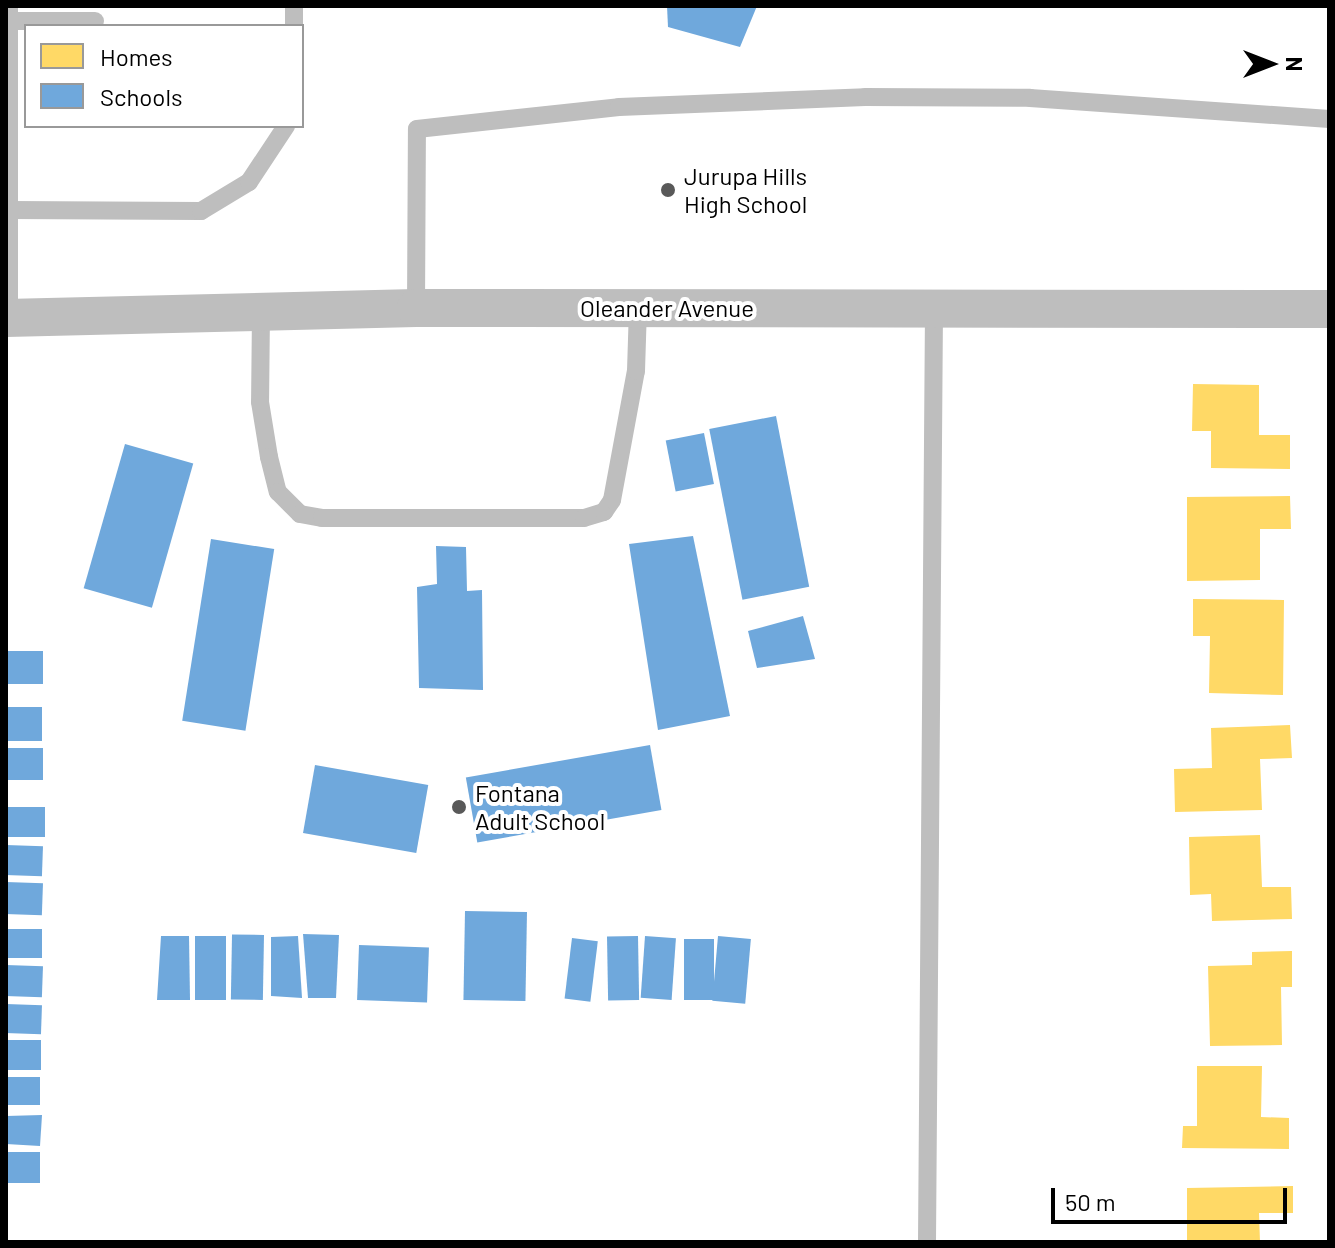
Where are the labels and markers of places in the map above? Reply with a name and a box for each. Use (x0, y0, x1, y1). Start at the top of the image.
place label: Jurupa Hills High School (684, 162, 807, 218)
marker: Jurupa Hills High School (659, 181, 677, 199)
place label: Fontana Adult School (475, 779, 605, 835)
marker: Fontana Adult School (450, 798, 468, 816)

